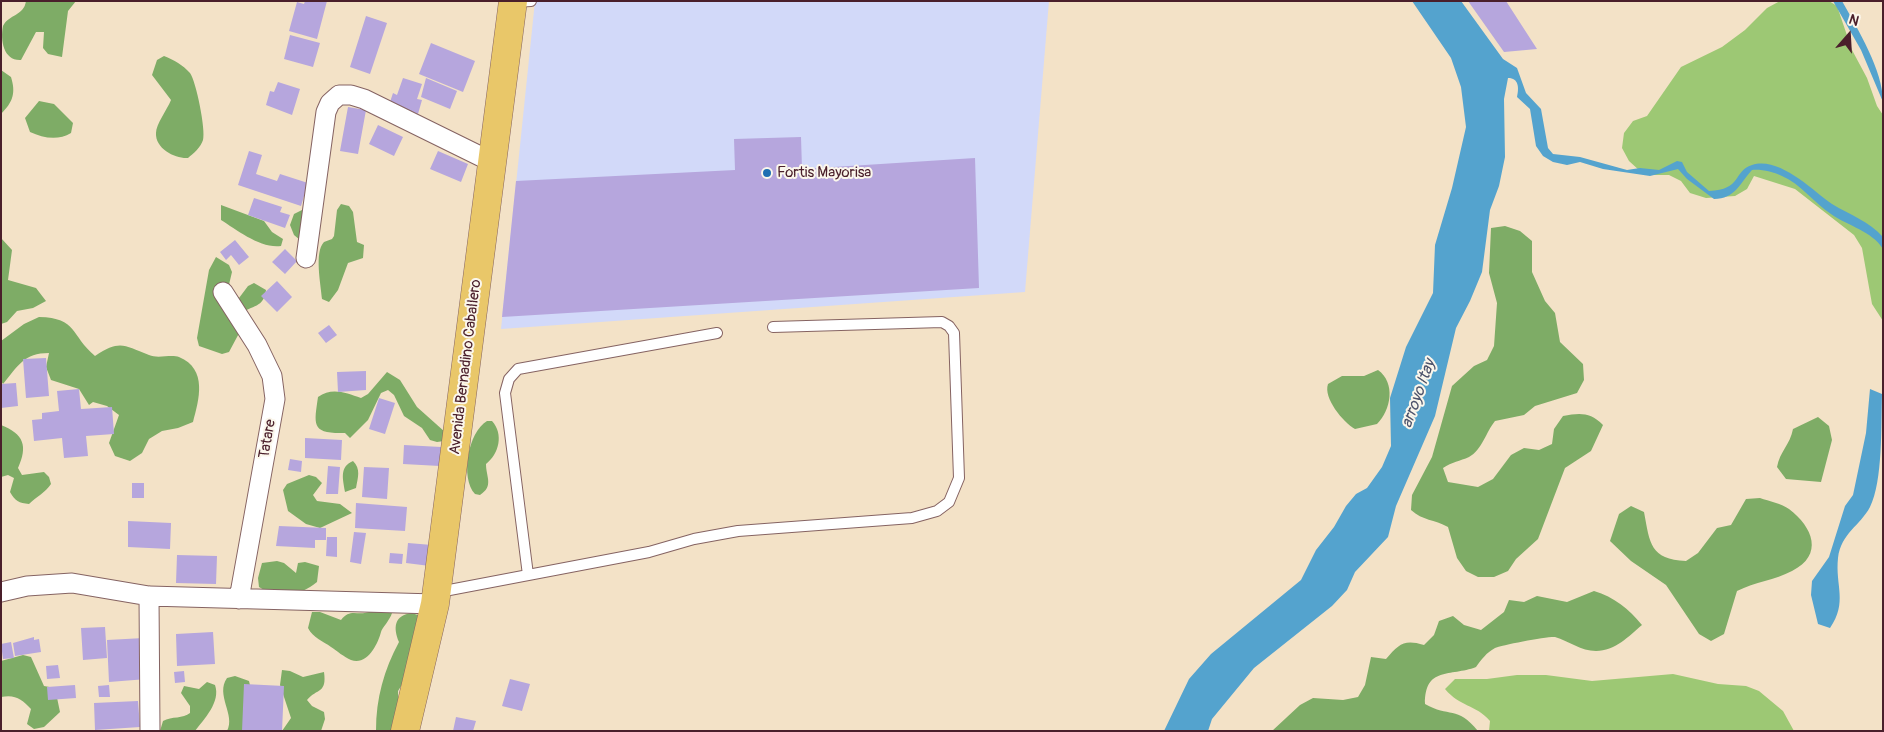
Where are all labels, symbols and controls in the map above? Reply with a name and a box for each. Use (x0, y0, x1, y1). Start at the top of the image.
north arrow (1824, 10, 1874, 60)
text: N (1847, 11, 1861, 30)
place label: Fortis Mayorisa (777, 164, 871, 182)
marker: Fortis Mayorisa (761, 167, 773, 179)
street label: Avenida Bernadino Caballero (446, 278, 486, 456)
water label: arroyo Itay (1398, 357, 1440, 431)
street label: Tatare (256, 418, 280, 460)

